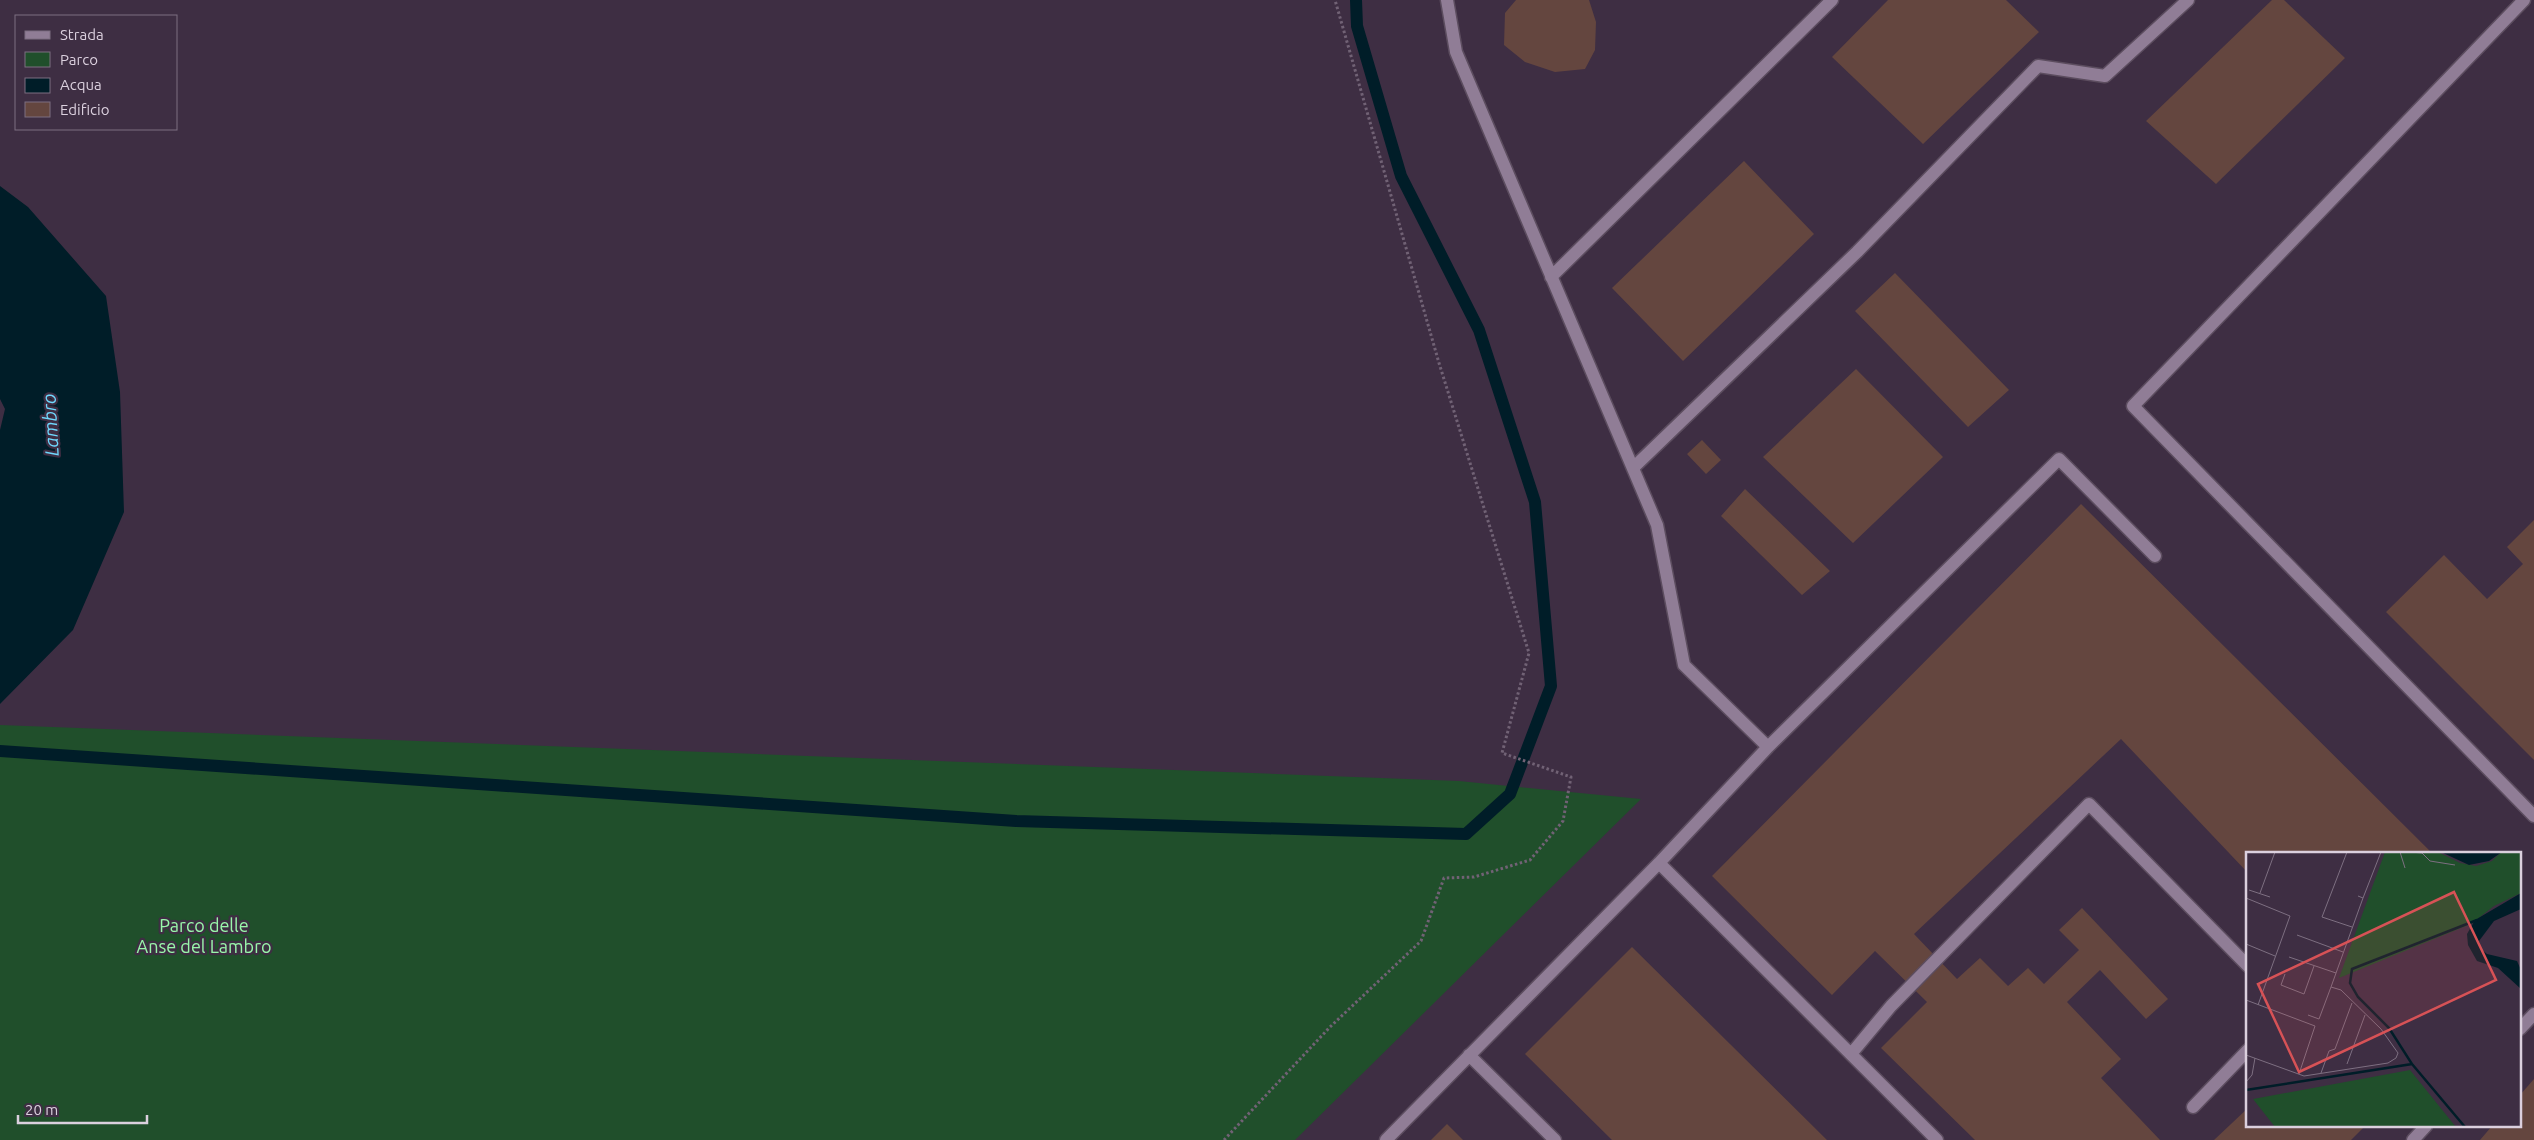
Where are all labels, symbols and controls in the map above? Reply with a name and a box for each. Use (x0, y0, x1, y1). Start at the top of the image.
legend (15, 15, 178, 130)
text: Strada (60, 26, 104, 43)
text: Parco (60, 51, 98, 68)
text: Acqua (60, 76, 102, 93)
text: Edificio (60, 101, 109, 118)
water label: Lambro (37, 393, 63, 457)
inset map (2246, 852, 2522, 1128)
park label: Parco delle Anse del Lambro (137, 915, 271, 956)
scale bar (18, 1092, 146, 1124)
text: 20 m (25, 1101, 58, 1118)

